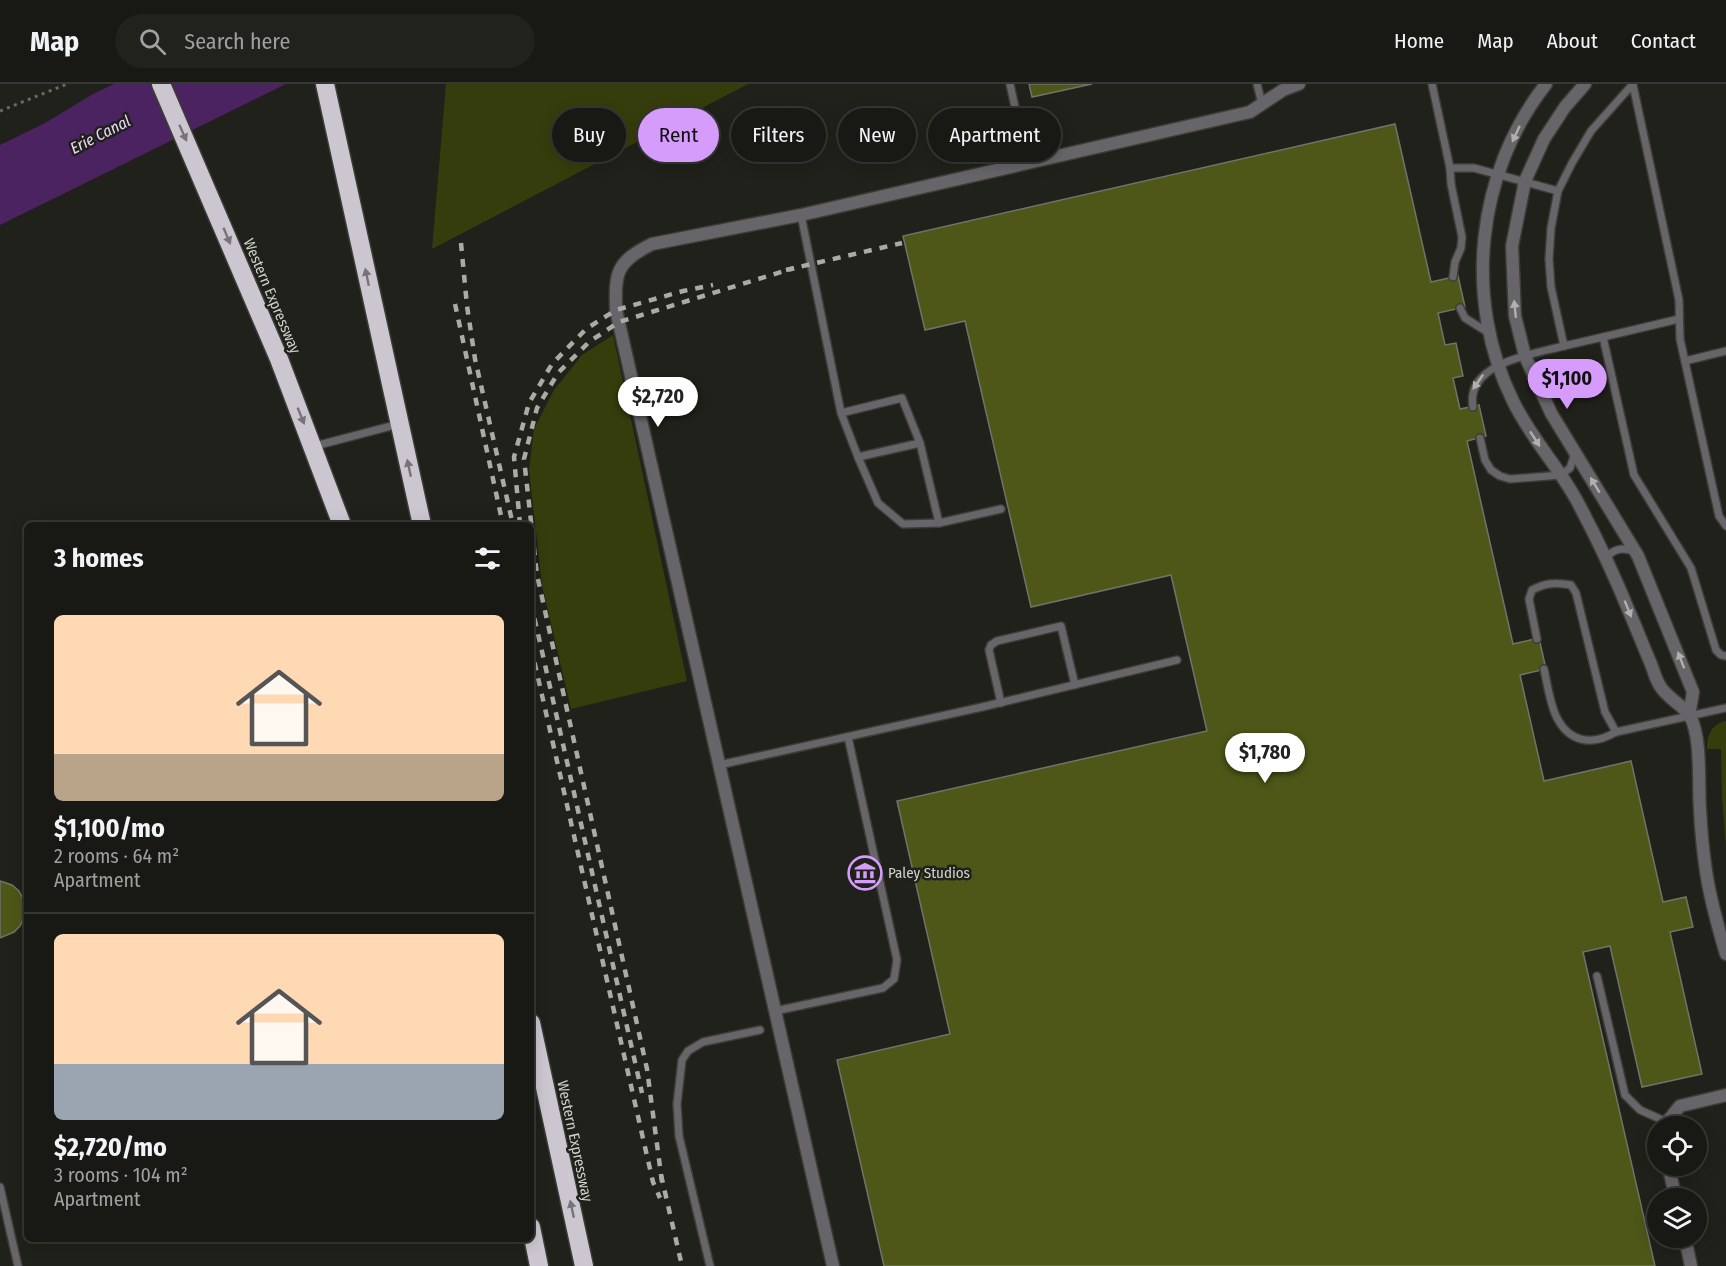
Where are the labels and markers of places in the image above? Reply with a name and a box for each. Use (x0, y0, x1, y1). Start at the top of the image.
pin: $1,100 (1518, 359, 1616, 410)
pin: $2,720 (609, 377, 707, 428)
pin: $1,780 (1216, 733, 1314, 784)
museum icon: Paley Studios (847, 855, 883, 891)
place label: Paley Studios (888, 864, 970, 882)

